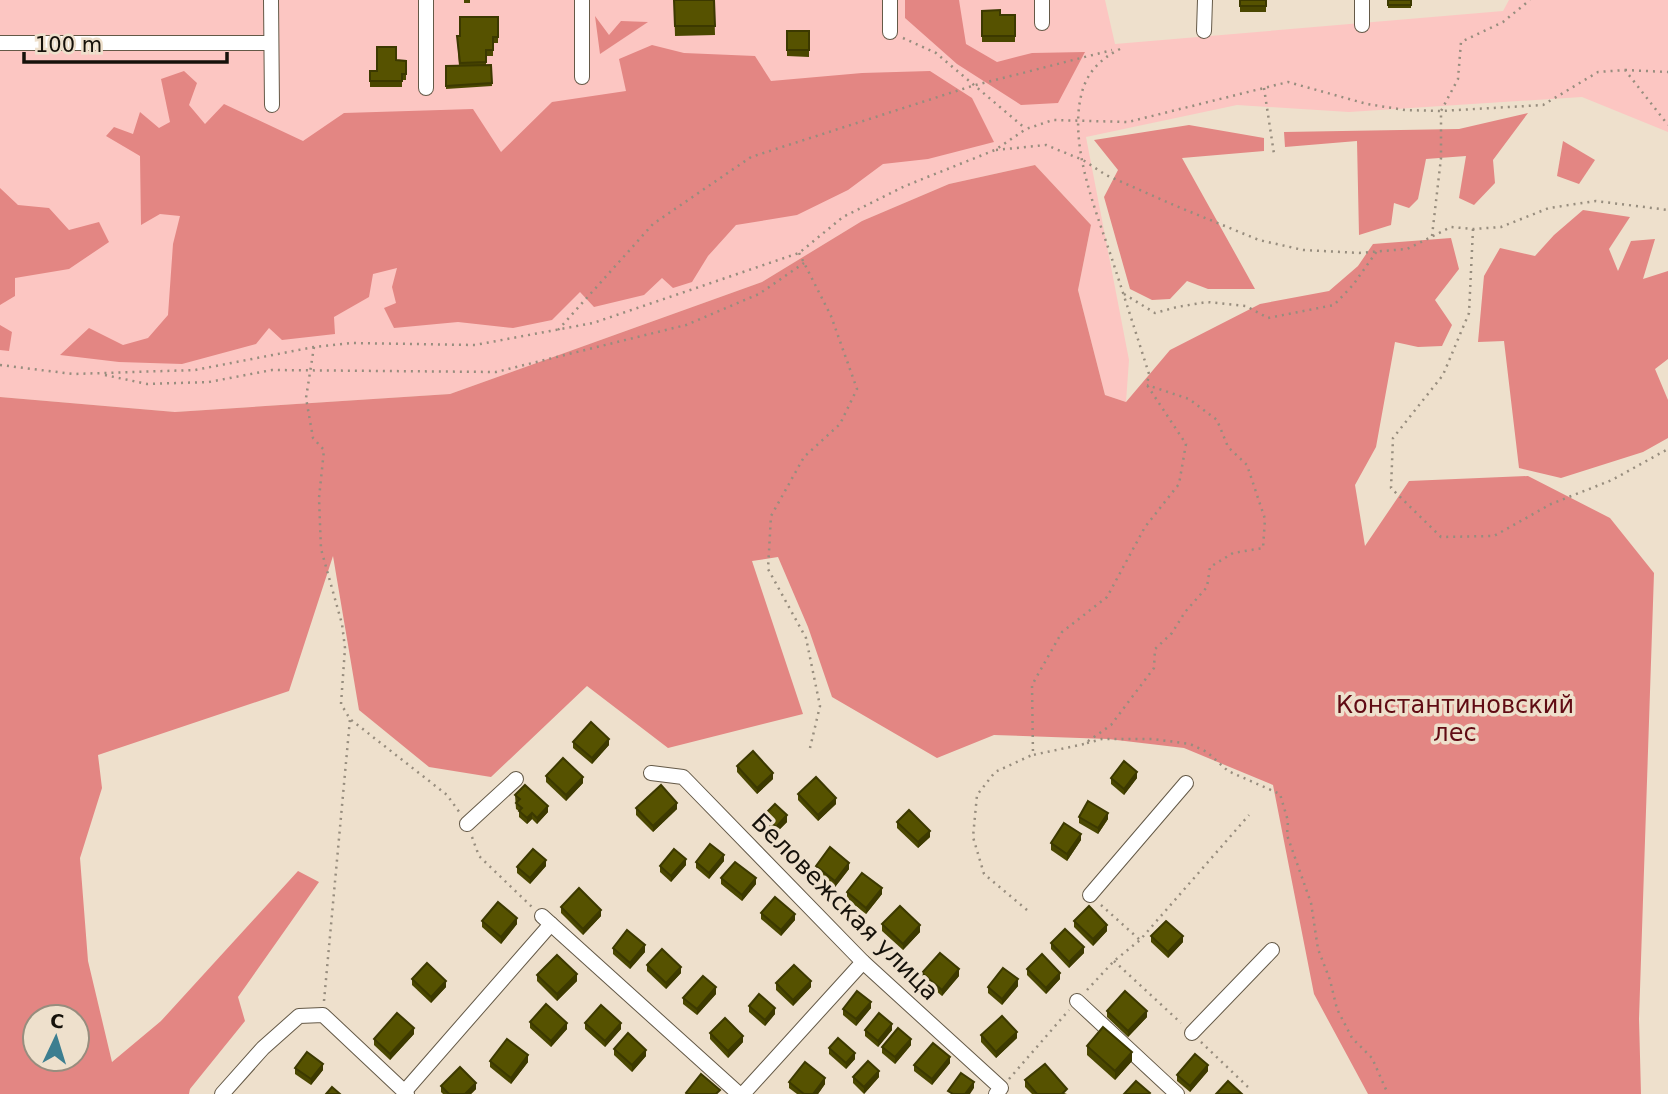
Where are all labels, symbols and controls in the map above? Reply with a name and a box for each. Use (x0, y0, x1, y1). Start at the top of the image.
scale bar (24, 21, 228, 65)
text: 100 m (35, 33, 102, 57)
park label: Константиновский лес (1336, 691, 1574, 747)
street label: Беловежская улица (746, 808, 944, 1006)
north arrow (21, 1003, 91, 1073)
text: С (49, 1010, 65, 1033)

